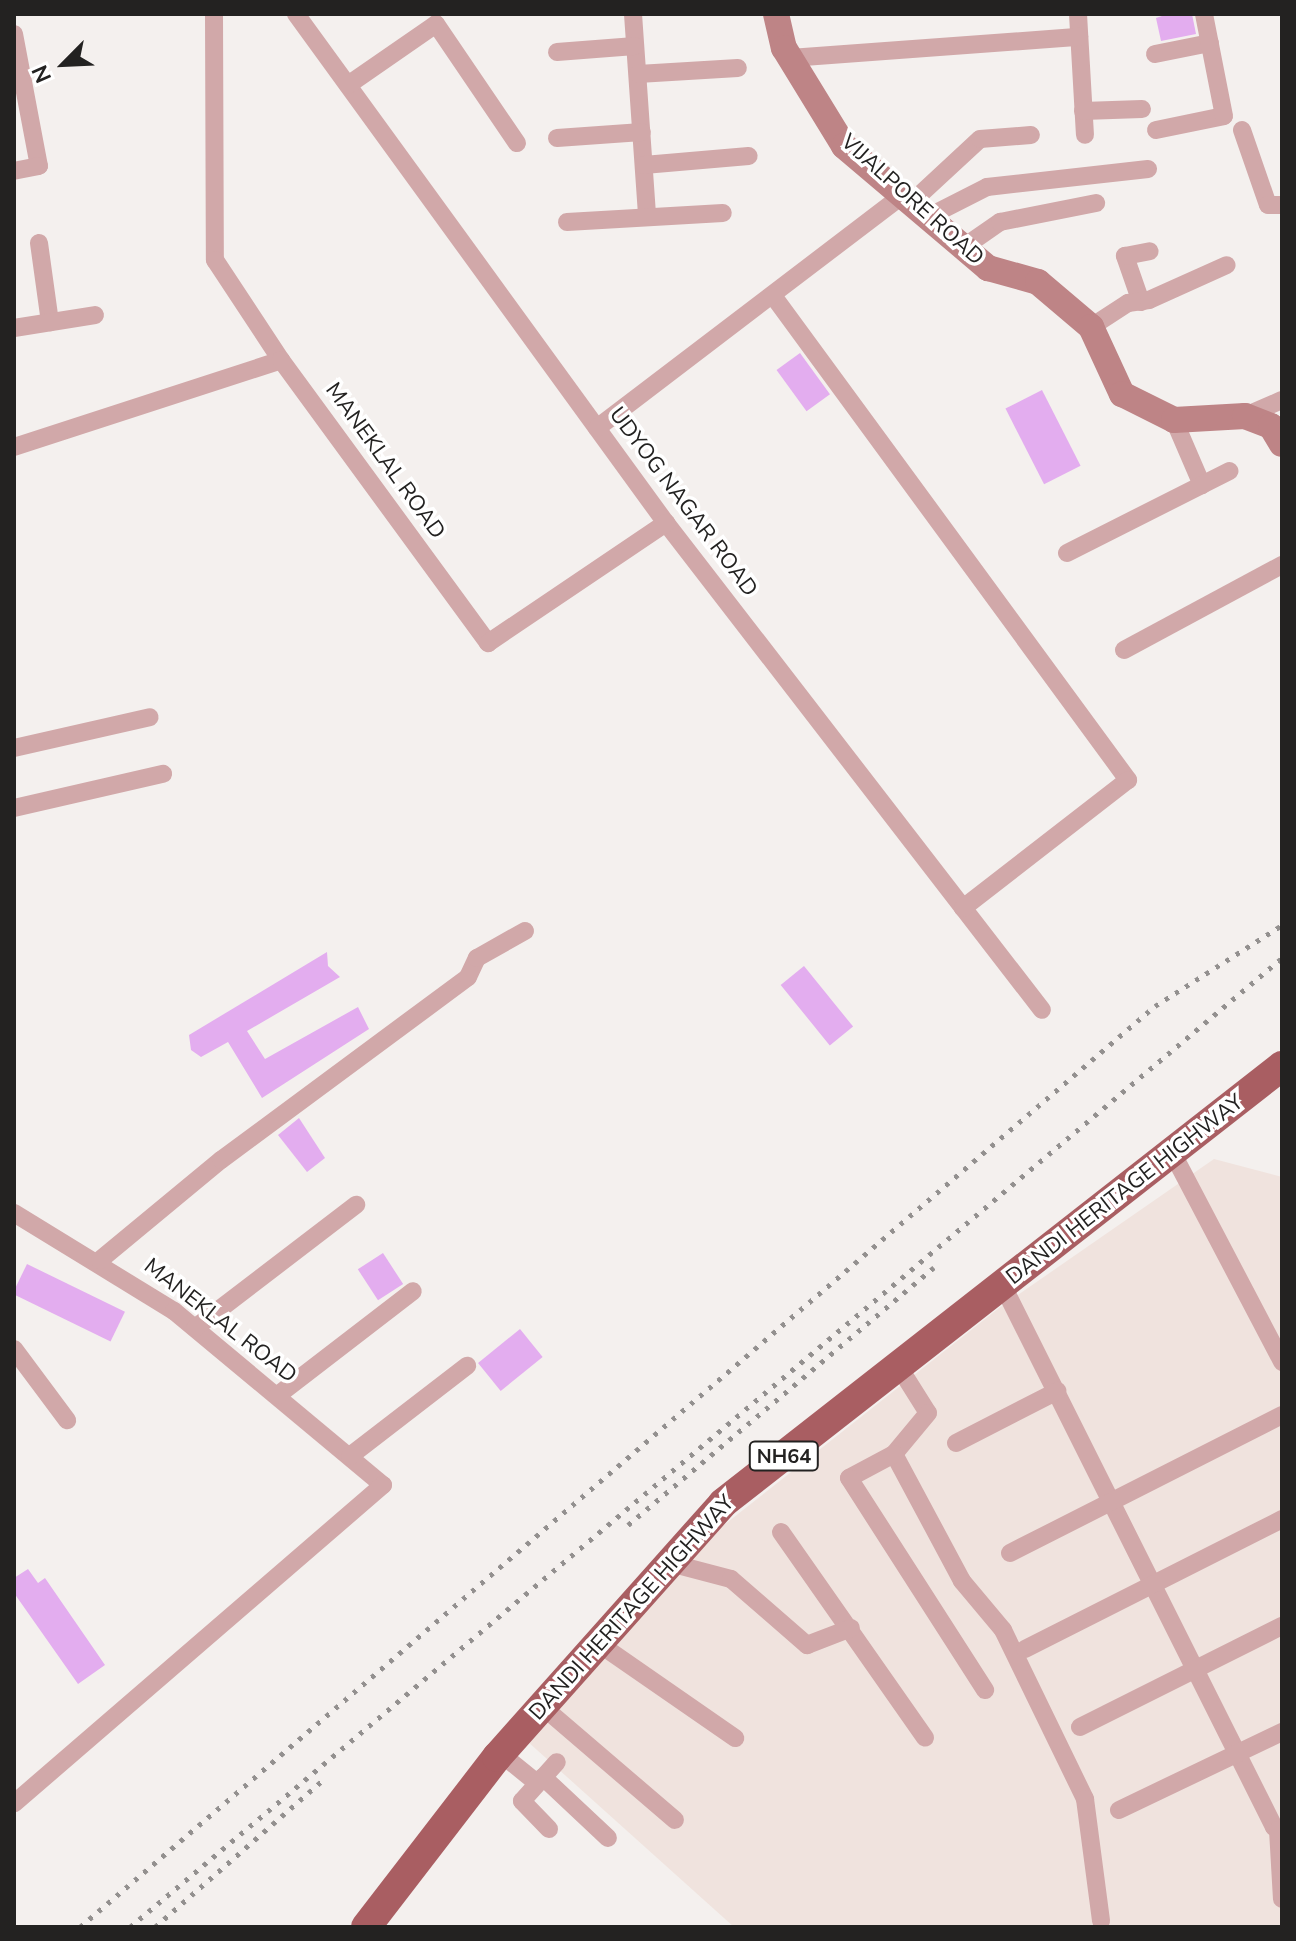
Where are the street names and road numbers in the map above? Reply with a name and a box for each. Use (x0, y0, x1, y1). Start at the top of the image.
street label: VIJALPORE ROAD (835, 129, 989, 271)
street label: MANEKLAL ROAD (320, 378, 450, 544)
street label: UDYOG NAGAR ROAD (603, 402, 763, 602)
street label: DANDI HERITAGE HIGHWAY (1001, 1089, 1249, 1291)
street label: MANEKLAL ROAD (138, 1253, 302, 1389)
road number: NH64 (748, 1440, 820, 1472)
street label: DANDI HERITAGE HIGHWAY (524, 1490, 740, 1726)

